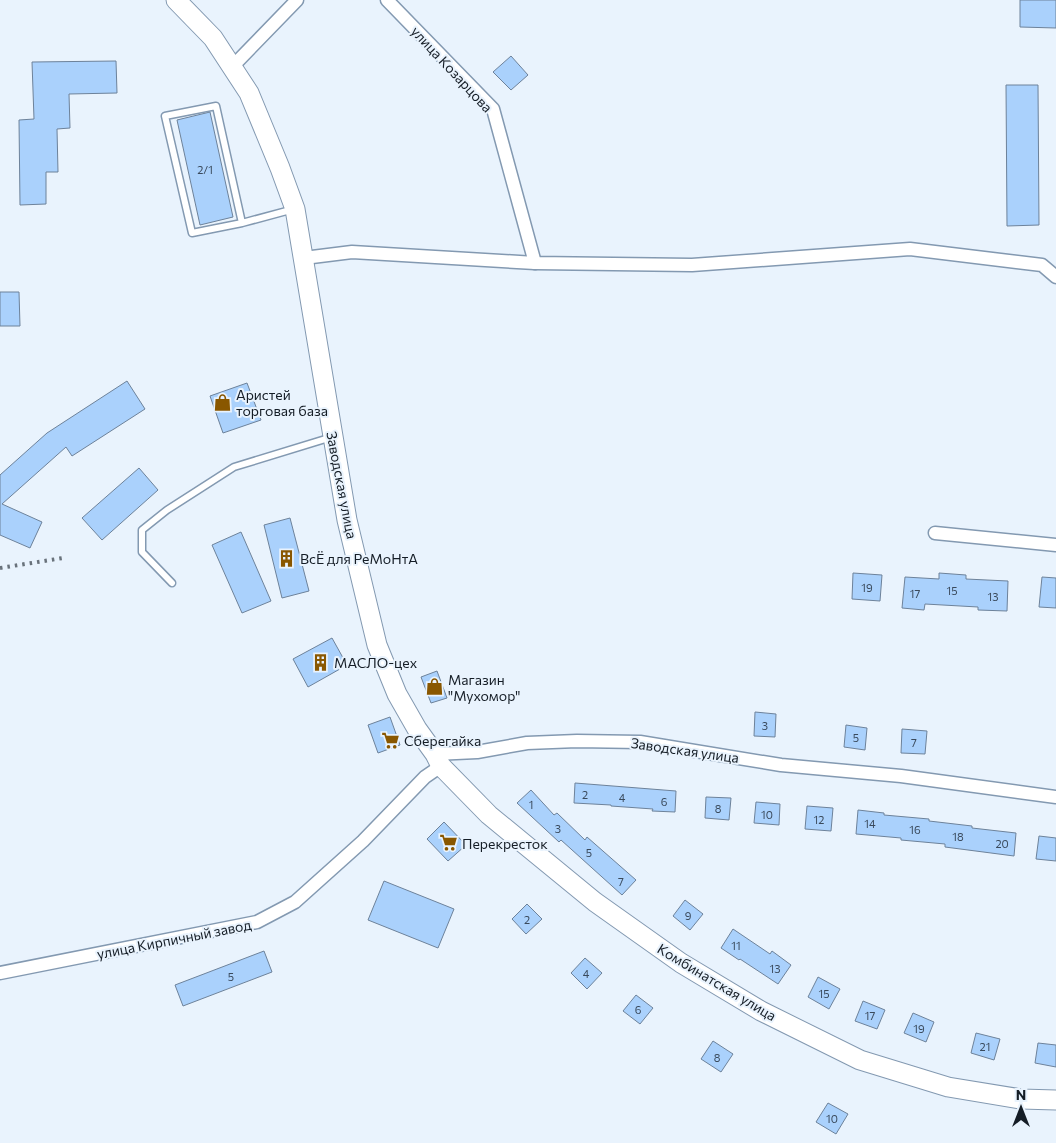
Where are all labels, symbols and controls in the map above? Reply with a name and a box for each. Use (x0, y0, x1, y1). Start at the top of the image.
street label: улица Козарцова (408, 22, 496, 116)
house number: 2/1 (197, 163, 213, 176)
place label: Аристей торговая база (236, 386, 328, 419)
shop icon: Аристей торговая база (212, 392, 232, 412)
street label: Заводская улица (323, 430, 361, 540)
building icon: ВсЁ для РеМоНтА (276, 548, 296, 568)
place label: ВсЁ для РеМоНтА (300, 550, 418, 567)
house number: 19 (861, 581, 873, 594)
house number: 15 (946, 584, 958, 597)
house number: 17 (910, 587, 920, 600)
house number: 13 (988, 590, 998, 603)
building icon: МАСЛО-цех (310, 652, 330, 672)
place label: МАСЛО-цех (334, 654, 418, 671)
place label: Магазин "Мухомор" (448, 671, 521, 704)
shop icon: Магазин "Мухомор" (424, 677, 444, 697)
house number: 3 (762, 719, 768, 732)
supermarket icon: Сберегайка (380, 730, 400, 750)
house number: 5 (853, 731, 859, 744)
place label: Сберегайка (404, 732, 481, 749)
street label: Заводская улица (630, 734, 740, 766)
house number: 7 (911, 736, 917, 749)
house number: 2 (582, 788, 588, 801)
house number: 4 (619, 791, 626, 804)
house number: 6 (661, 795, 668, 808)
house number: 1 (529, 798, 533, 811)
house number: 8 (715, 802, 722, 815)
house number: 10 (761, 808, 773, 821)
house number: 12 (814, 813, 824, 826)
house number: 14 (864, 817, 876, 830)
house number: 3 (555, 822, 561, 835)
house number: 16 (909, 823, 921, 836)
house number: 18 (952, 830, 964, 843)
supermarket icon: Перекресток (438, 833, 458, 853)
place label: Перекресток (462, 835, 548, 852)
house number: 20 (995, 837, 1009, 850)
house number: 5 (586, 846, 592, 859)
house number: 7 (618, 875, 624, 888)
house number: 9 (685, 909, 692, 922)
house number: 2 (524, 913, 530, 926)
street label: улица Кирпичный завод (95, 916, 253, 962)
house number: 11 (731, 939, 741, 952)
street label: Комбинатская улица (655, 940, 779, 1024)
house number: 13 (770, 962, 780, 975)
house number: 4 (583, 967, 590, 980)
house number: 5 (228, 970, 234, 983)
house number: 15 (818, 987, 830, 1000)
house number: 6 (635, 1003, 642, 1016)
house number: 17 (865, 1009, 875, 1022)
house number: 19 (913, 1022, 925, 1035)
house number: 21 (980, 1040, 990, 1053)
house number: 8 (714, 1051, 721, 1064)
north arrow (996, 1083, 1046, 1133)
text: N (1016, 1086, 1026, 1103)
house number: 10 (826, 1112, 838, 1125)

